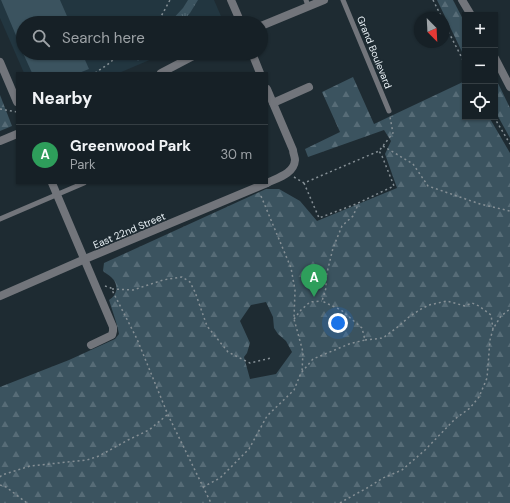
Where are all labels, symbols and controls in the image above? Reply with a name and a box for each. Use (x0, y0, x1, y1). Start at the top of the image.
north arrow (414, 12, 450, 48)
map controls (462, 12, 498, 120)
button: + (462, 12, 498, 48)
street label: Grand Boulevard (354, 14, 395, 90)
search box (16, 16, 268, 60)
icon: search (30, 27, 52, 49)
text: Search here (62, 28, 145, 48)
button: − (462, 48, 498, 84)
button: locate (462, 84, 498, 120)
text: Nearby (32, 87, 92, 109)
text: Greenwood Park (70, 136, 191, 156)
text: A (40, 146, 50, 163)
text: 30 m (220, 146, 252, 163)
text: Park (70, 156, 96, 173)
street label: East 22nd Street (91, 209, 167, 251)
pin: A (301, 264, 327, 297)
your location (328, 313, 348, 333)

